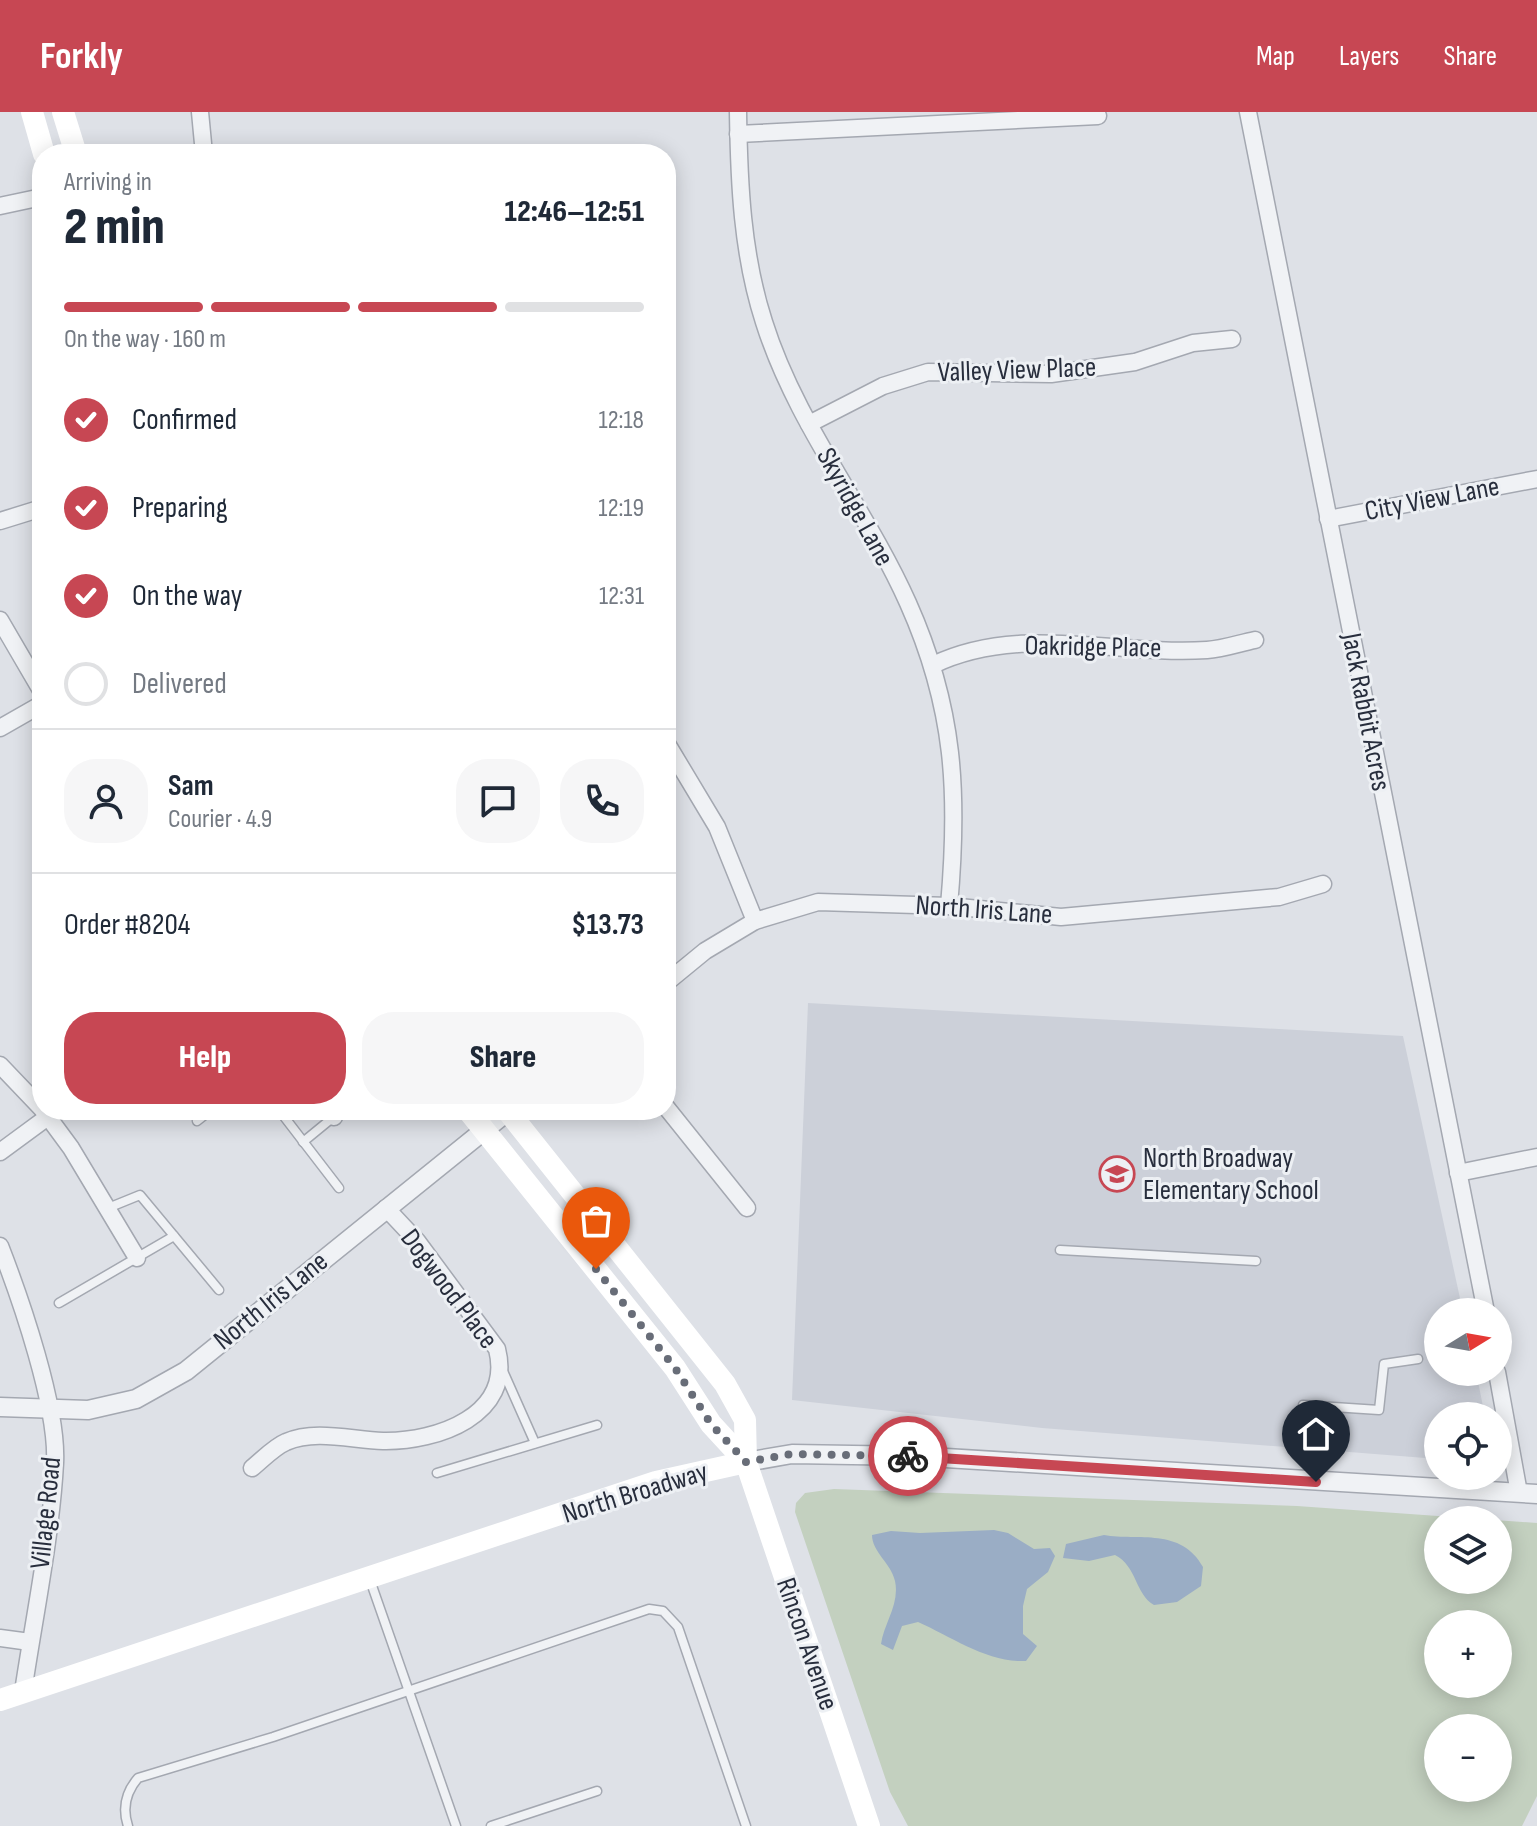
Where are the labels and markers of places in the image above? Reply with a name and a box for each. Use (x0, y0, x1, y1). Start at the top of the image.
place label: North Broadway Elementary School (1143, 1142, 1319, 1207)
school or university icon: North Broadway Elementary School (1098, 1155, 1136, 1193)
pin (562, 1187, 630, 1269)
pin (1282, 1400, 1350, 1482)

